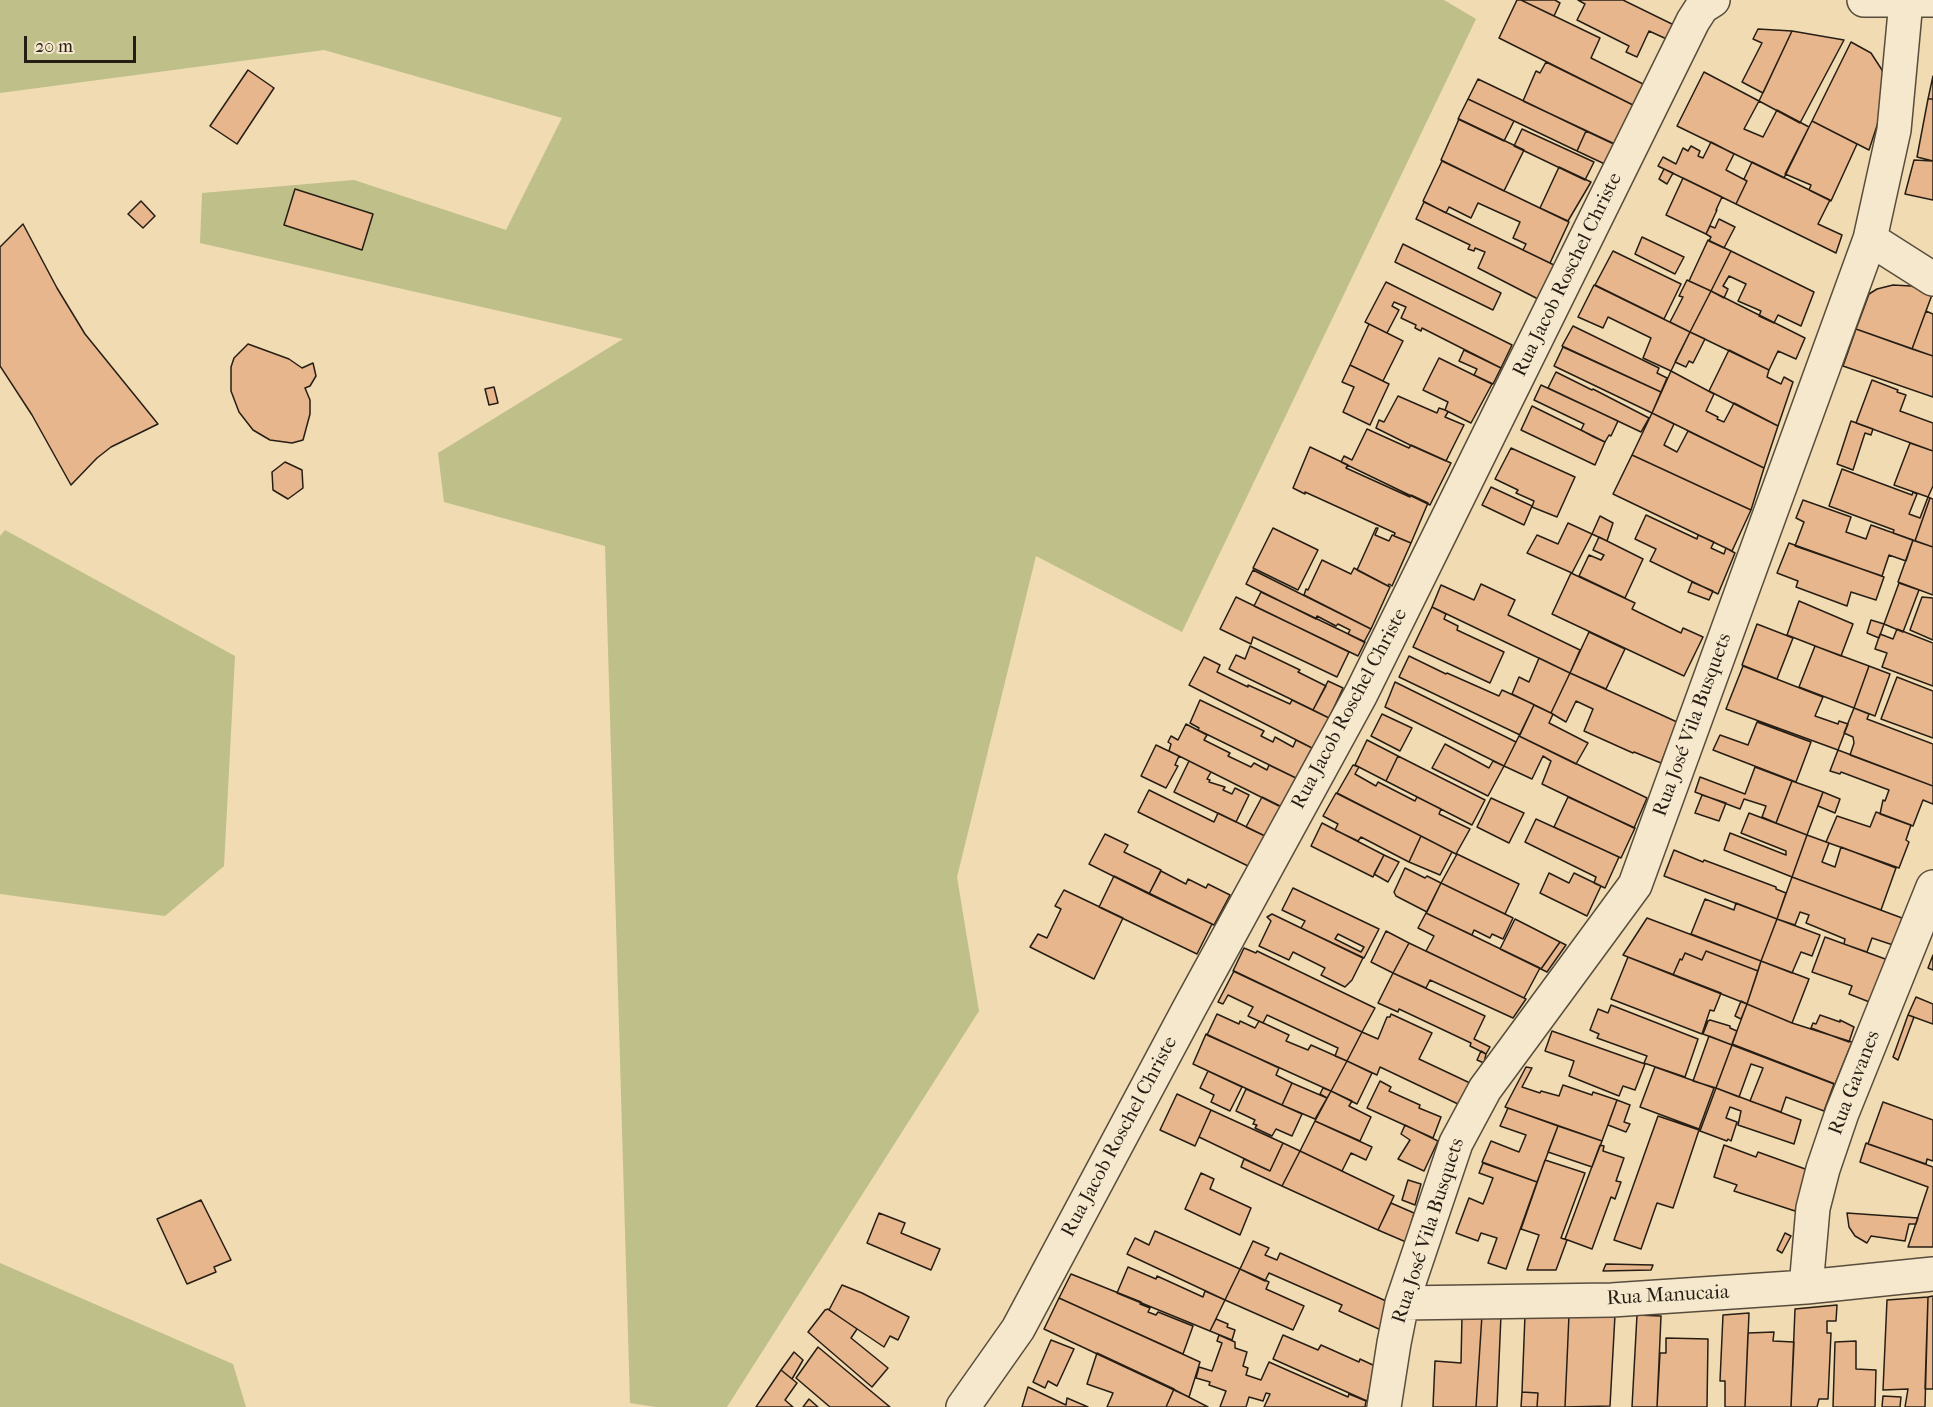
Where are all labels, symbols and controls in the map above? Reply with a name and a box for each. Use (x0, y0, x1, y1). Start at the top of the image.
scale bar (27, 24, 140, 62)
text: 20 m (35, 36, 73, 57)
street label: Rua Jacob Roschel Christe (1508, 169, 1628, 381)
street label: Rua Jacob Roschel Christe (1287, 605, 1413, 813)
street label: Rua José Vila Busquets (1649, 630, 1737, 820)
street label: Rua Gavanes (1824, 1027, 1886, 1139)
street label: Rua Jacob Roschel Christe (1057, 1033, 1183, 1241)
street label: Rua José Vila Busquets (1388, 1135, 1470, 1327)
street label: Rua Manucaia (1606, 1281, 1730, 1311)

